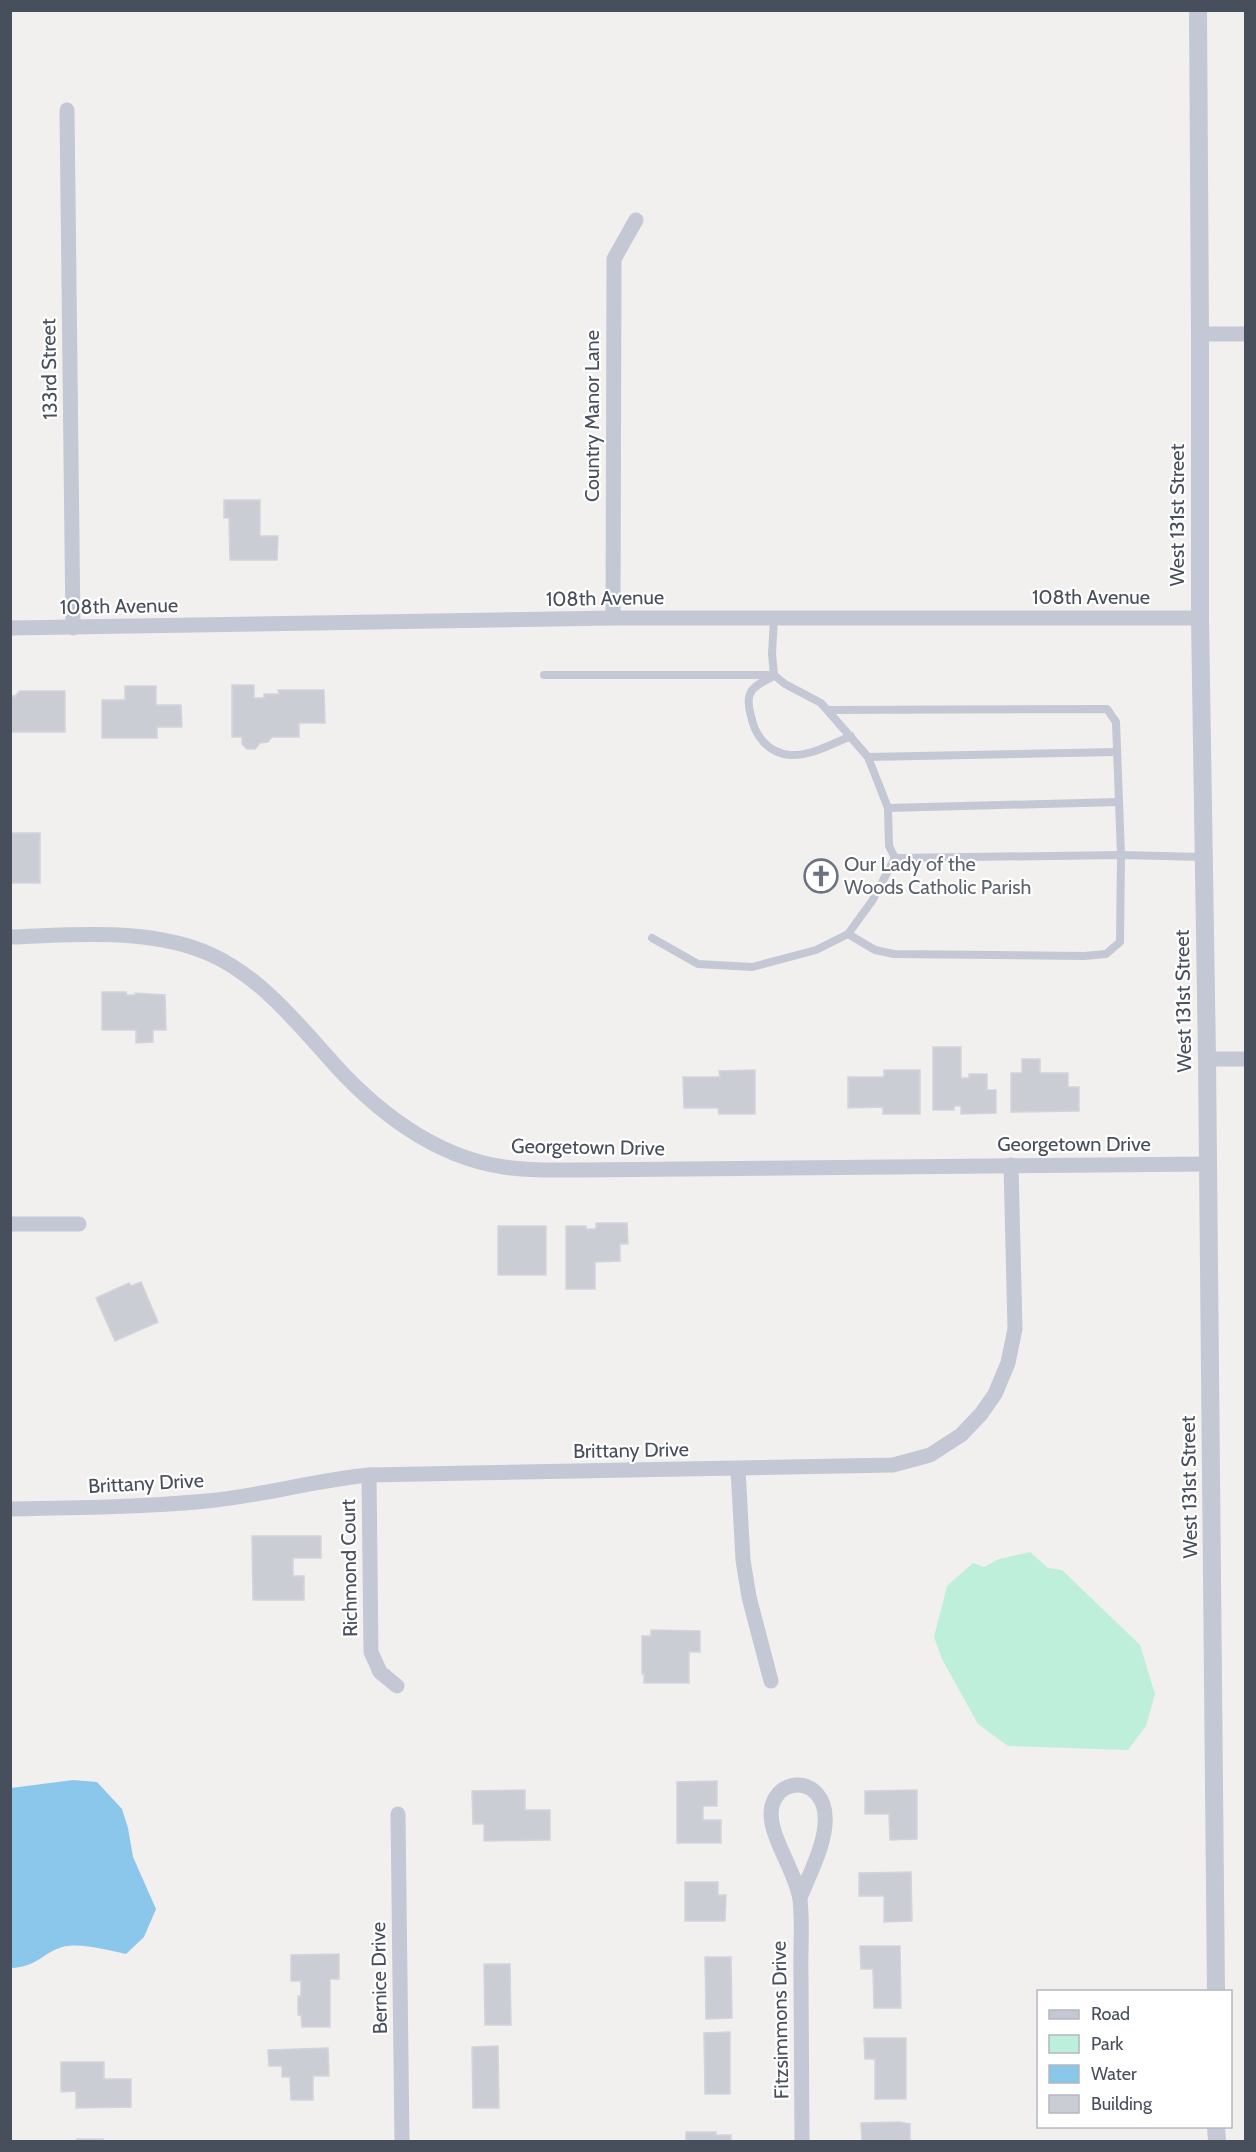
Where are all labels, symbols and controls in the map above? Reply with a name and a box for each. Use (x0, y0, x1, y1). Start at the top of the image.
street label: 133rd Street (36, 318, 62, 420)
street label: Country Manor Lane (580, 330, 604, 502)
street label: West 131st Street (1165, 443, 1189, 586)
street label: 108th Avenue (546, 585, 664, 611)
street label: 108th Avenue (1032, 585, 1150, 609)
street label: 108th Avenue (60, 593, 178, 619)
place label: Our Lady of the Woods Catholic Parish (844, 852, 1031, 899)
church icon: Our Lady of the Woods Catholic Parish (803, 858, 839, 894)
street label: West 131st Street (1170, 929, 1196, 1073)
street label: Georgetown Drive (997, 1132, 1151, 1156)
street label: Georgetown Drive (511, 1134, 665, 1160)
street label: West 131st Street (1176, 1415, 1202, 1559)
street label: Brittany Drive (573, 1437, 689, 1463)
street label: Brittany Drive (88, 1468, 204, 1498)
street label: Richmond Court (336, 1499, 362, 1637)
street label: Bernice Drive (366, 1922, 392, 2034)
street label: Fitzsimmons Drive (767, 1941, 793, 2099)
legend (1037, 1990, 1232, 2128)
text: Road (1091, 2003, 1130, 2025)
text: Park (1091, 2033, 1124, 2055)
text: Water (1091, 2063, 1137, 2085)
text: Building (1091, 2093, 1153, 2115)

